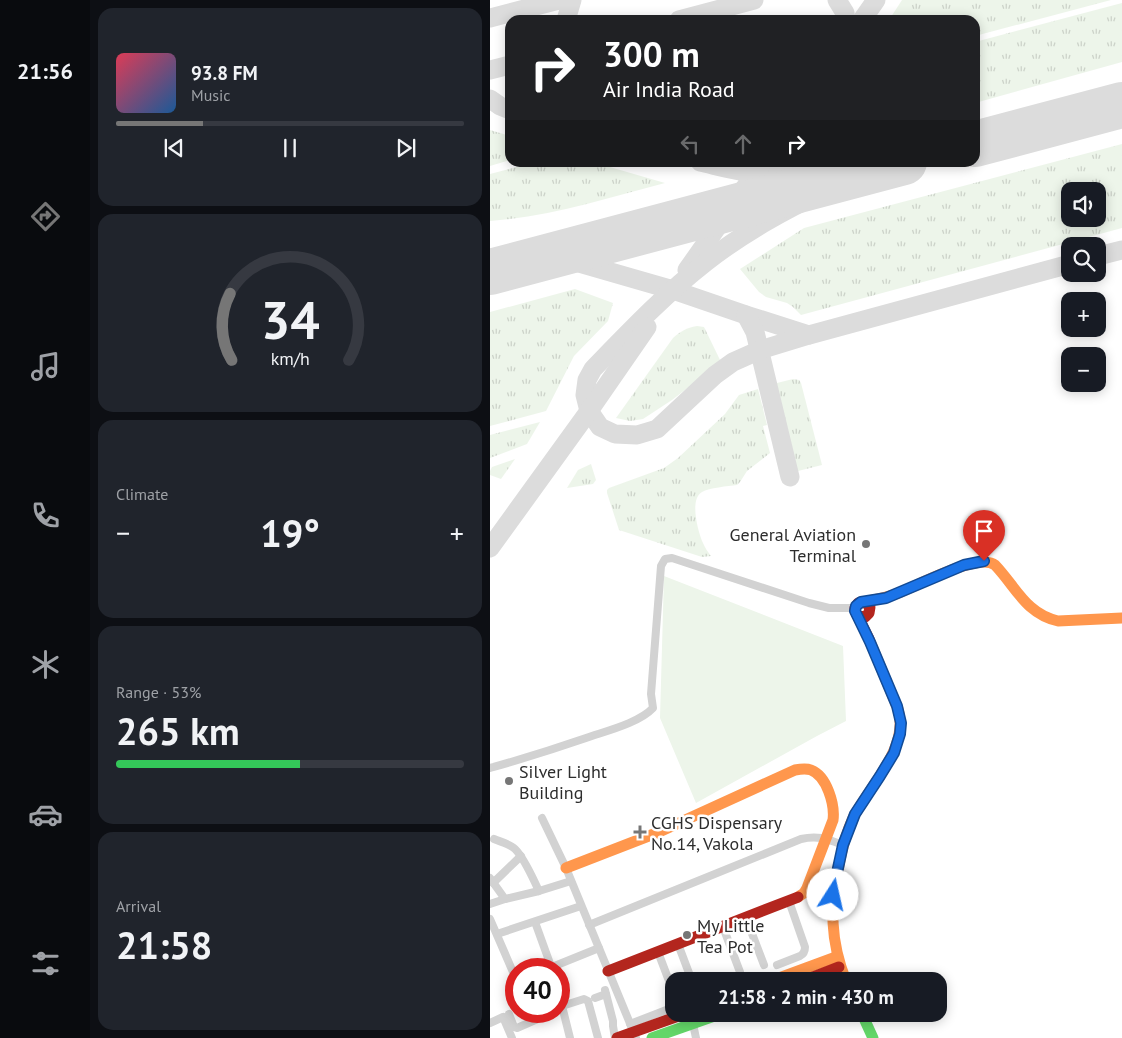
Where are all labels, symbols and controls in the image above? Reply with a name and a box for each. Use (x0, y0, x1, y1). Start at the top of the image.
text: 300 m (603, 31, 700, 77)
icon: right (520, 35, 585, 100)
text: 21:56 (17, 57, 73, 85)
text: 93.8 FM (191, 61, 258, 85)
text: Air India Road (603, 75, 735, 103)
text: Music (191, 85, 231, 105)
icon: left (676, 130, 704, 158)
icon: ahead (729, 130, 757, 158)
icon: right (782, 130, 810, 158)
icon: previous (160, 134, 188, 162)
icon: pause (276, 134, 304, 162)
icon: next (392, 134, 420, 162)
map controls (1061, 182, 1106, 392)
button: sound (1061, 182, 1106, 227)
icon: directions (28, 199, 63, 234)
button: search (1061, 237, 1106, 282)
text: 34 (261, 286, 319, 353)
button: + (1061, 292, 1106, 337)
text: km/h (270, 347, 310, 370)
button: − (1061, 347, 1106, 392)
icon: music (28, 349, 63, 384)
text: Climate (116, 484, 168, 504)
icon: phone (28, 498, 63, 533)
text: 19° (260, 508, 320, 557)
pin (963, 510, 1005, 561)
text: − (116, 514, 130, 551)
text: + (450, 514, 464, 551)
icon: arrive (970, 517, 998, 545)
place label: General Aviation Terminal (730, 523, 857, 567)
marker: General Aviation Terminal (860, 538, 872, 550)
icon: climate (28, 647, 63, 682)
text: Range · 53% (116, 682, 201, 702)
text: 265 km (116, 706, 240, 755)
place label: Silver Light Building (519, 760, 607, 804)
marker: Silver Light Building (503, 775, 515, 787)
icon: car (28, 797, 63, 832)
place label: CGHS Dispensary No.14, Vakola (651, 811, 783, 855)
marker: CGHS Dispensary No.14, Vakola (633, 825, 647, 839)
position arrow (806, 868, 858, 920)
text: Arrival (116, 896, 161, 916)
place label: My Little Tea Pot (697, 914, 765, 958)
text: 21:58 (116, 920, 212, 969)
marker: My Little Tea Pot (681, 929, 693, 941)
icon: filters (28, 946, 63, 981)
speed limit sign: 40 (505, 958, 570, 1023)
text: 21:58 · 2 min · 430 m (718, 985, 894, 1009)

